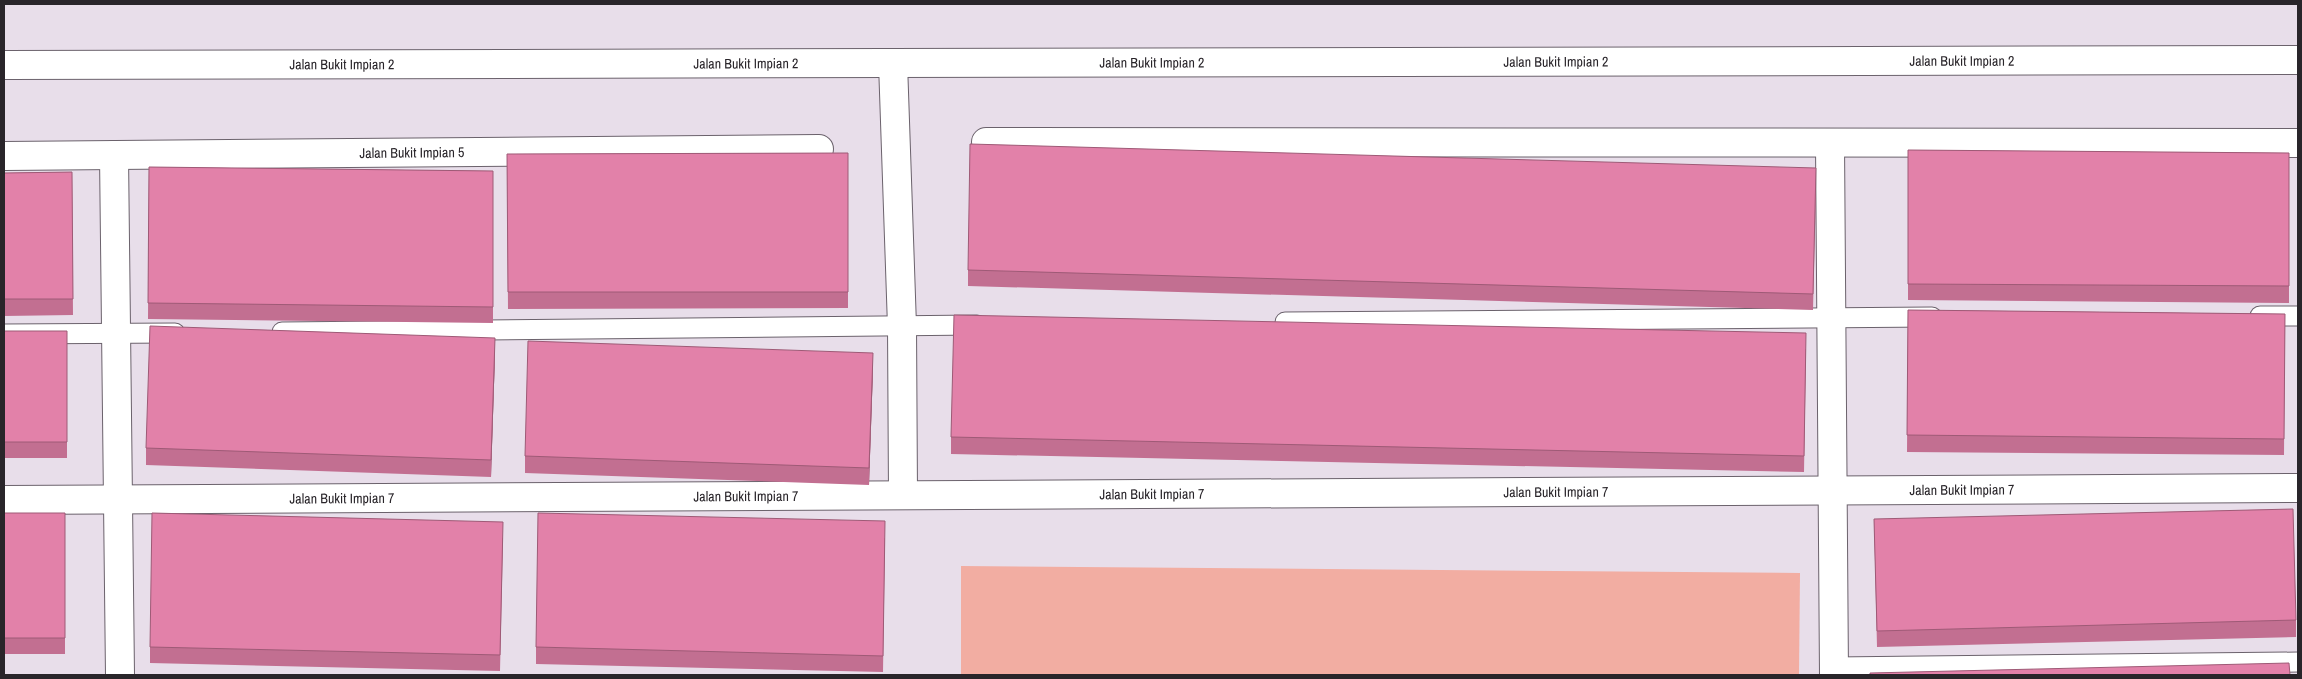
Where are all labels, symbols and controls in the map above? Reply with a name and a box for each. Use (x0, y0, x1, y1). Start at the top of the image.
street label: Jalan Bukit Impian 2 (1910, 52, 2014, 70)
street label: Jalan Bukit Impian 2 (1100, 53, 1204, 72)
street label: Jalan Bukit Impian 2 (1504, 53, 1608, 71)
street label: Jalan Bukit Impian 2 (694, 54, 798, 72)
street label: Jalan Bukit Impian 2 (290, 55, 394, 73)
street label: Jalan Bukit Impian 5 (359, 143, 464, 162)
street label: Jalan Bukit Impian 7 (1910, 480, 2014, 499)
street label: Jalan Bukit Impian 7 (1504, 483, 1608, 501)
street label: Jalan Bukit Impian 7 (1100, 485, 1204, 503)
street label: Jalan Bukit Impian 7 (694, 487, 798, 505)
street label: Jalan Bukit Impian 7 (290, 489, 394, 508)

